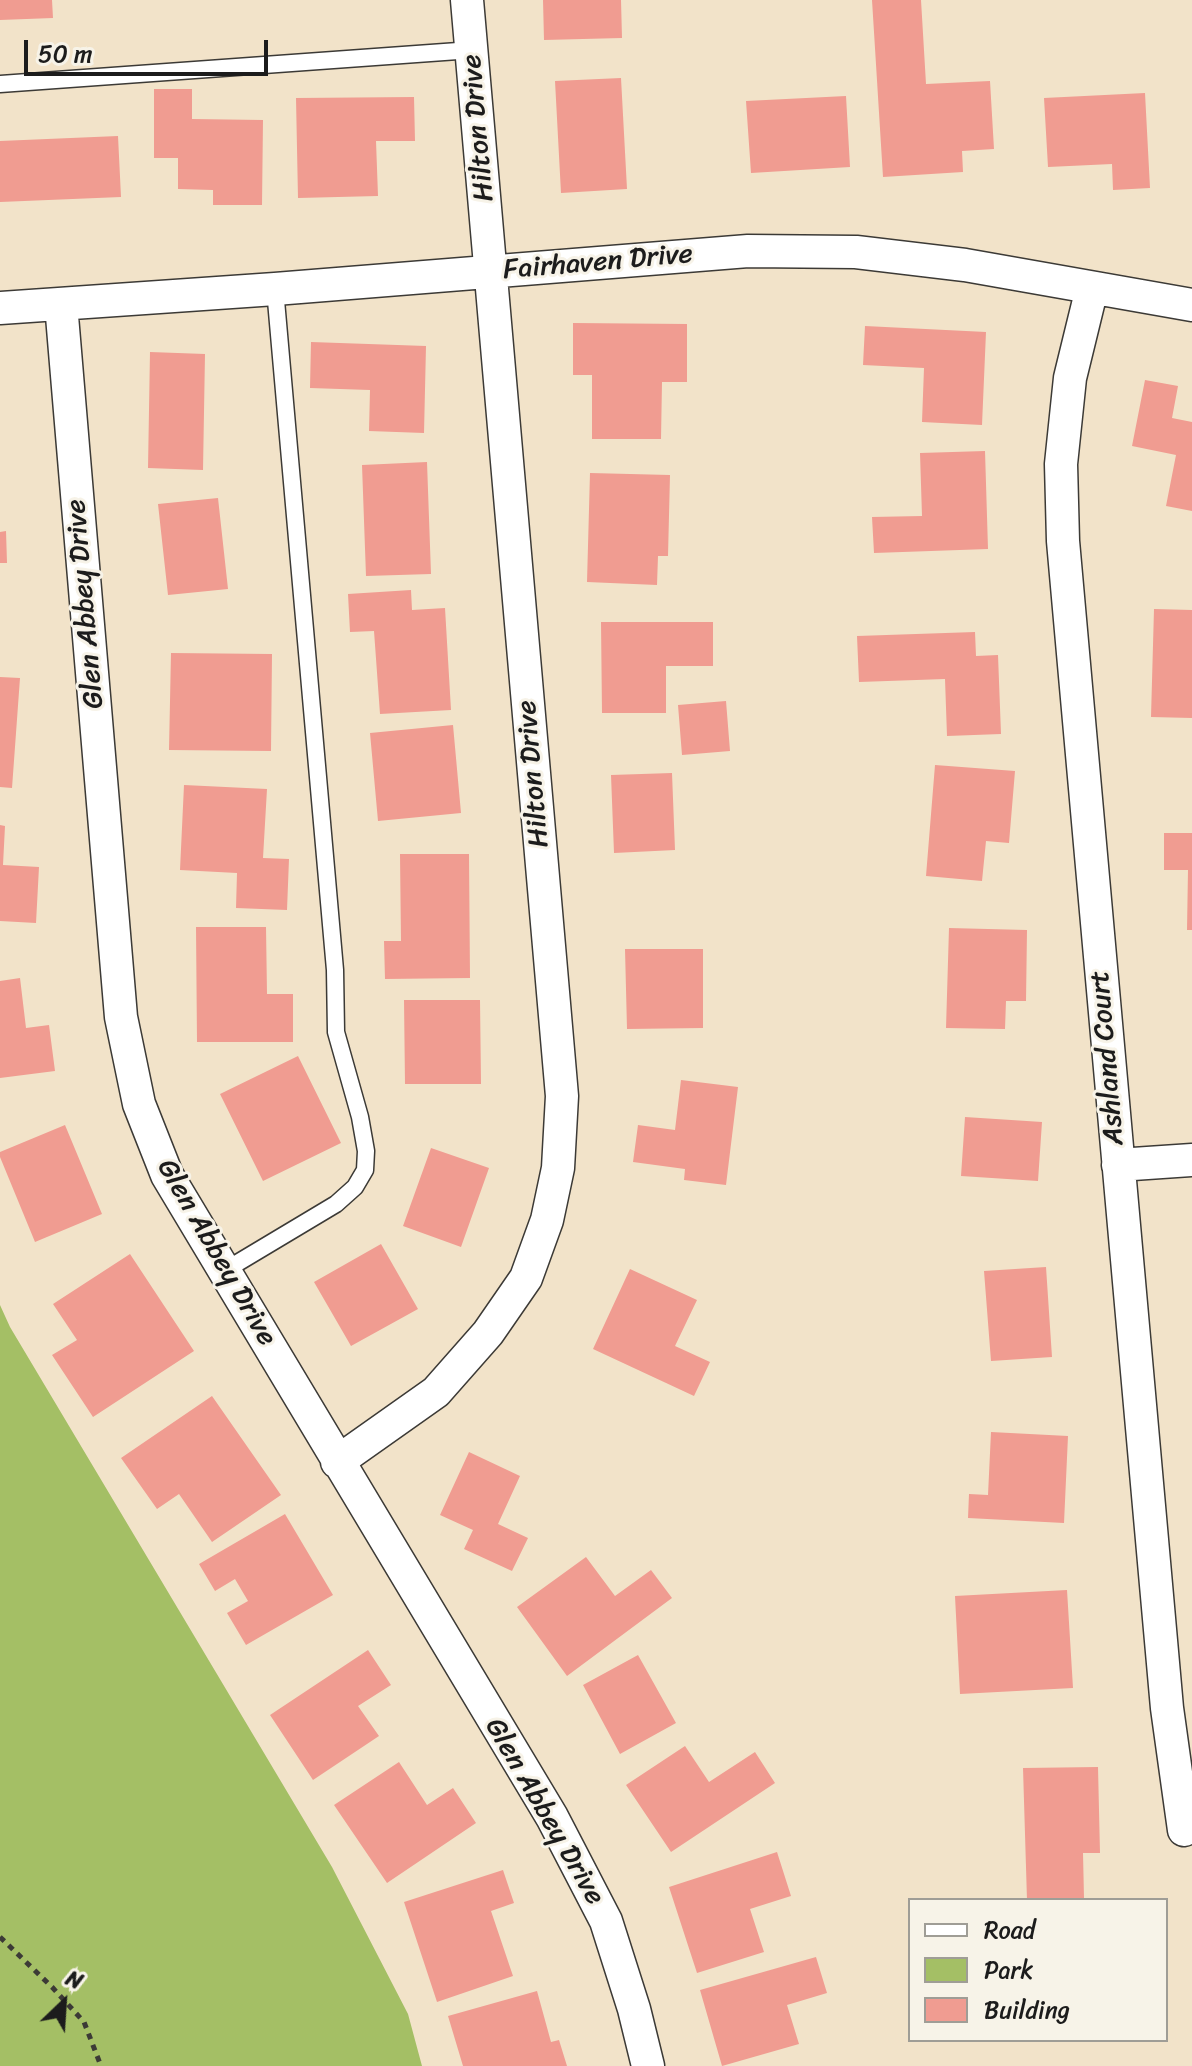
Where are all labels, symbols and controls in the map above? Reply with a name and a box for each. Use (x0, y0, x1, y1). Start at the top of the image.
scale bar (28, 24, 272, 74)
text: 50 m (38, 33, 93, 75)
street label: Hilton Drive (456, 53, 502, 203)
street label: Fairhaven Drive (502, 238, 694, 288)
street label: Glen Abbey Drive (60, 498, 112, 710)
street label: Hilton Drive (511, 699, 557, 849)
street label: Ashland Court (1084, 969, 1132, 1147)
street label: Glen Abbey Drive (149, 1154, 283, 1352)
street label: Glen Abbey Drive (477, 1713, 611, 1911)
legend (908, 1898, 1168, 2042)
text: Road (984, 1909, 1035, 1951)
text: Park (984, 1949, 1033, 1991)
text: N (59, 1959, 90, 2001)
north arrow (24, 1962, 104, 2042)
text: Building (984, 1989, 1070, 2031)

